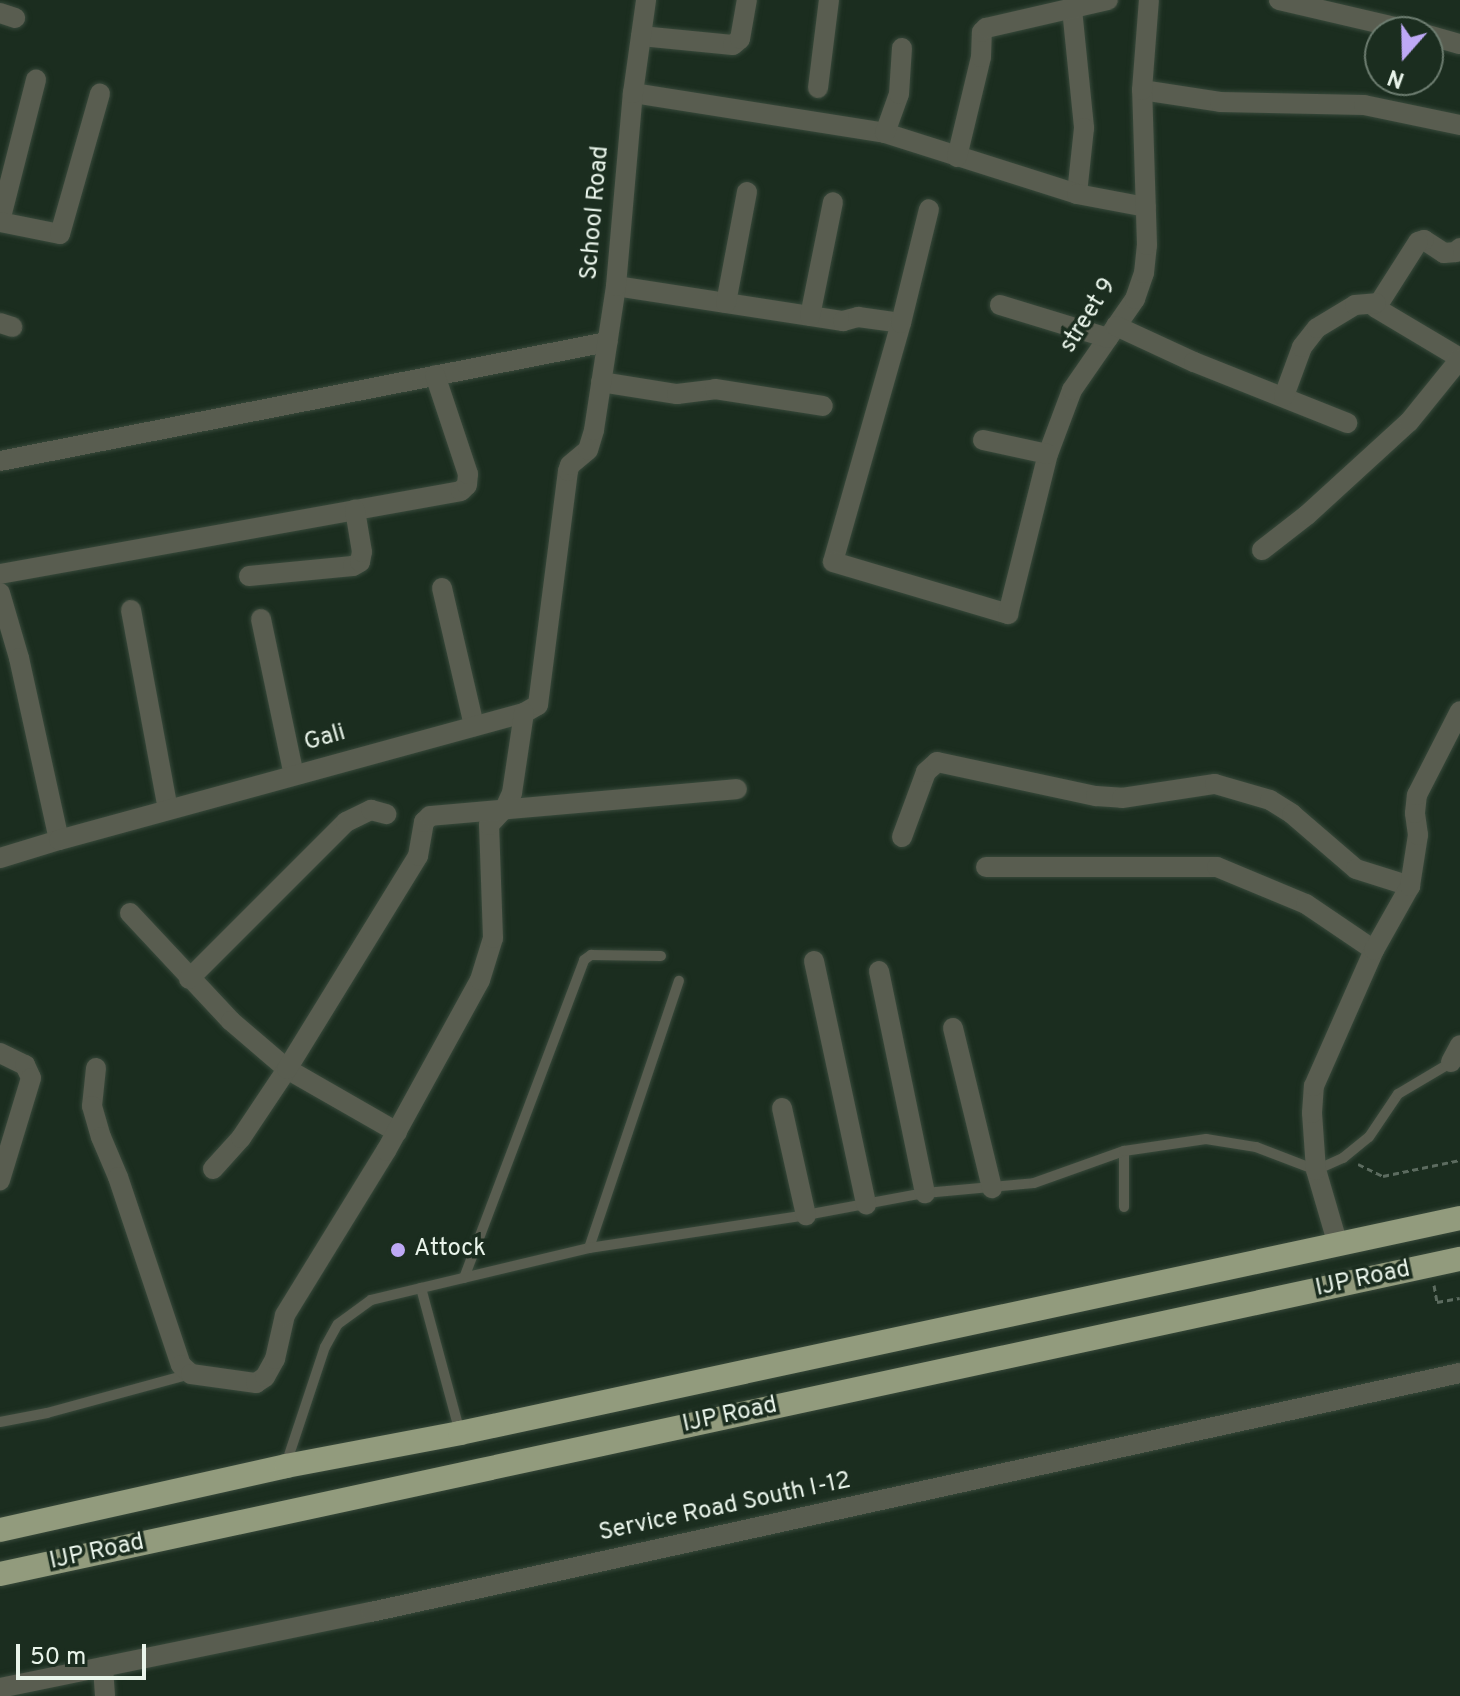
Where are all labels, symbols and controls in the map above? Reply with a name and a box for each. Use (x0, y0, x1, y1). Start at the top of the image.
north arrow (1364, 16, 1444, 96)
text: N (1384, 62, 1408, 93)
street label: School Road (576, 145, 616, 281)
street label: street 9 (1055, 273, 1123, 359)
street label: Gali (301, 719, 349, 759)
place label: Attock (414, 1236, 486, 1264)
marker: Attock (389, 1241, 407, 1259)
street label: IJP Road (1313, 1256, 1413, 1304)
street label: IJP Road (680, 1392, 780, 1440)
street label: Service Road South I-12 (596, 1467, 854, 1549)
street label: IJP Road (47, 1529, 147, 1577)
scale bar (20, 1628, 150, 1678)
text: 50 m (30, 1643, 86, 1673)

